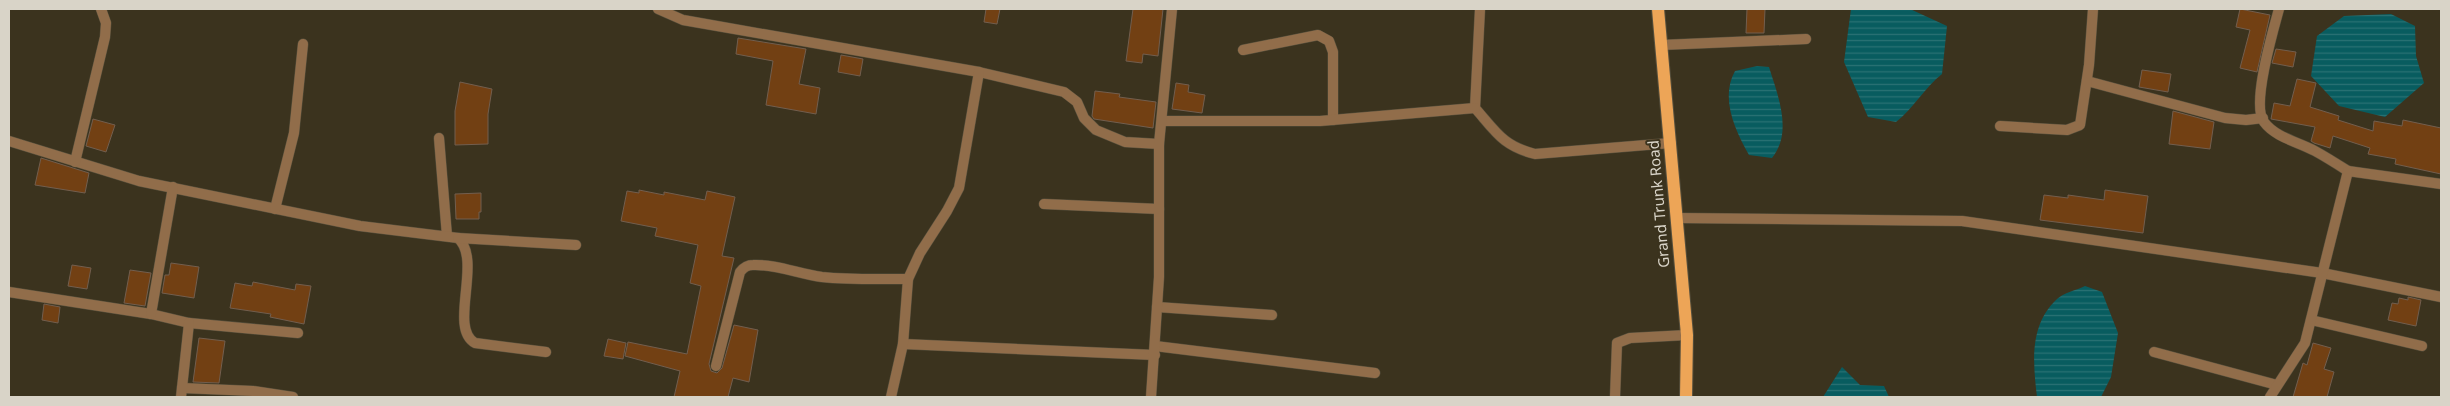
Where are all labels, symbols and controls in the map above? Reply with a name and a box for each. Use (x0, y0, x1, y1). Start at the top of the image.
street label: Grand Trunk Road (1642, 140, 1674, 269)

